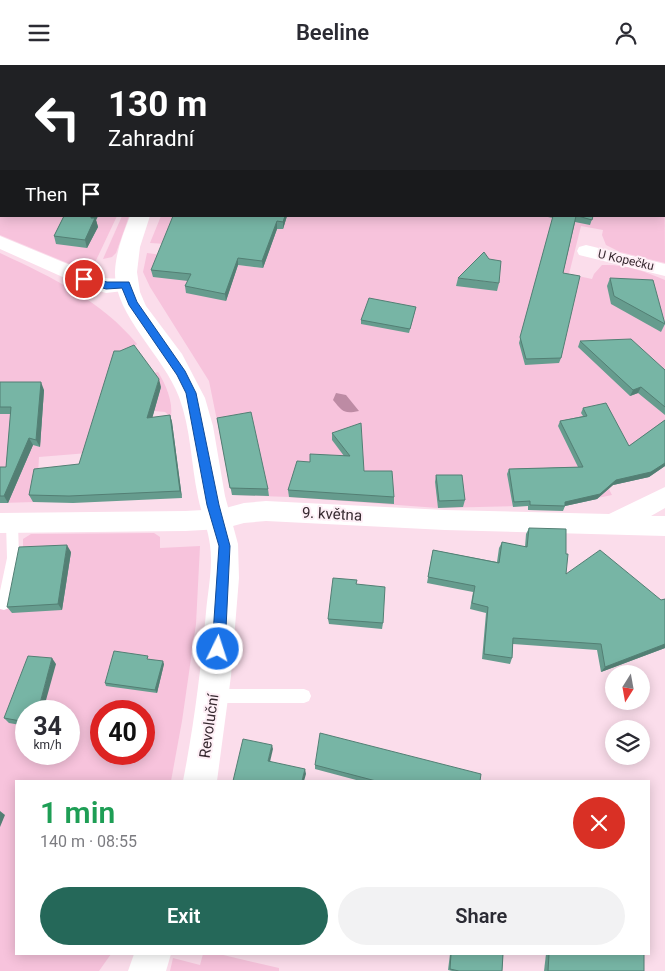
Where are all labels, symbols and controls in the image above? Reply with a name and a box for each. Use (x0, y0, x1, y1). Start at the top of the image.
icon: menu (25, 19, 53, 47)
icon: person (612, 19, 640, 47)
text: Beeline (296, 20, 369, 45)
text: 130 m (108, 84, 207, 125)
icon: left (25, 85, 90, 150)
text: Zahradní (108, 126, 194, 151)
icon: arrive (77, 180, 105, 208)
text: Then (25, 183, 67, 206)
street label: U Kopečku (597, 247, 655, 273)
pin (63, 258, 105, 300)
icon: arrive (70, 265, 98, 293)
street label: 9. května (301, 503, 363, 525)
position arrow (191, 622, 243, 674)
north arrow (605, 665, 650, 710)
map controls (605, 665, 650, 765)
street label: Revoluční (196, 691, 223, 759)
speed limit sign: 40 (90, 700, 155, 765)
text: 34 (33, 712, 62, 741)
button: layers (605, 720, 650, 765)
text: km/h (33, 738, 62, 752)
text: 1 min (40, 795, 115, 830)
button: close (573, 797, 625, 849)
text: 140 m · 08:55 (40, 832, 137, 851)
button: Exit (40, 887, 328, 945)
button: Share (338, 887, 625, 945)

